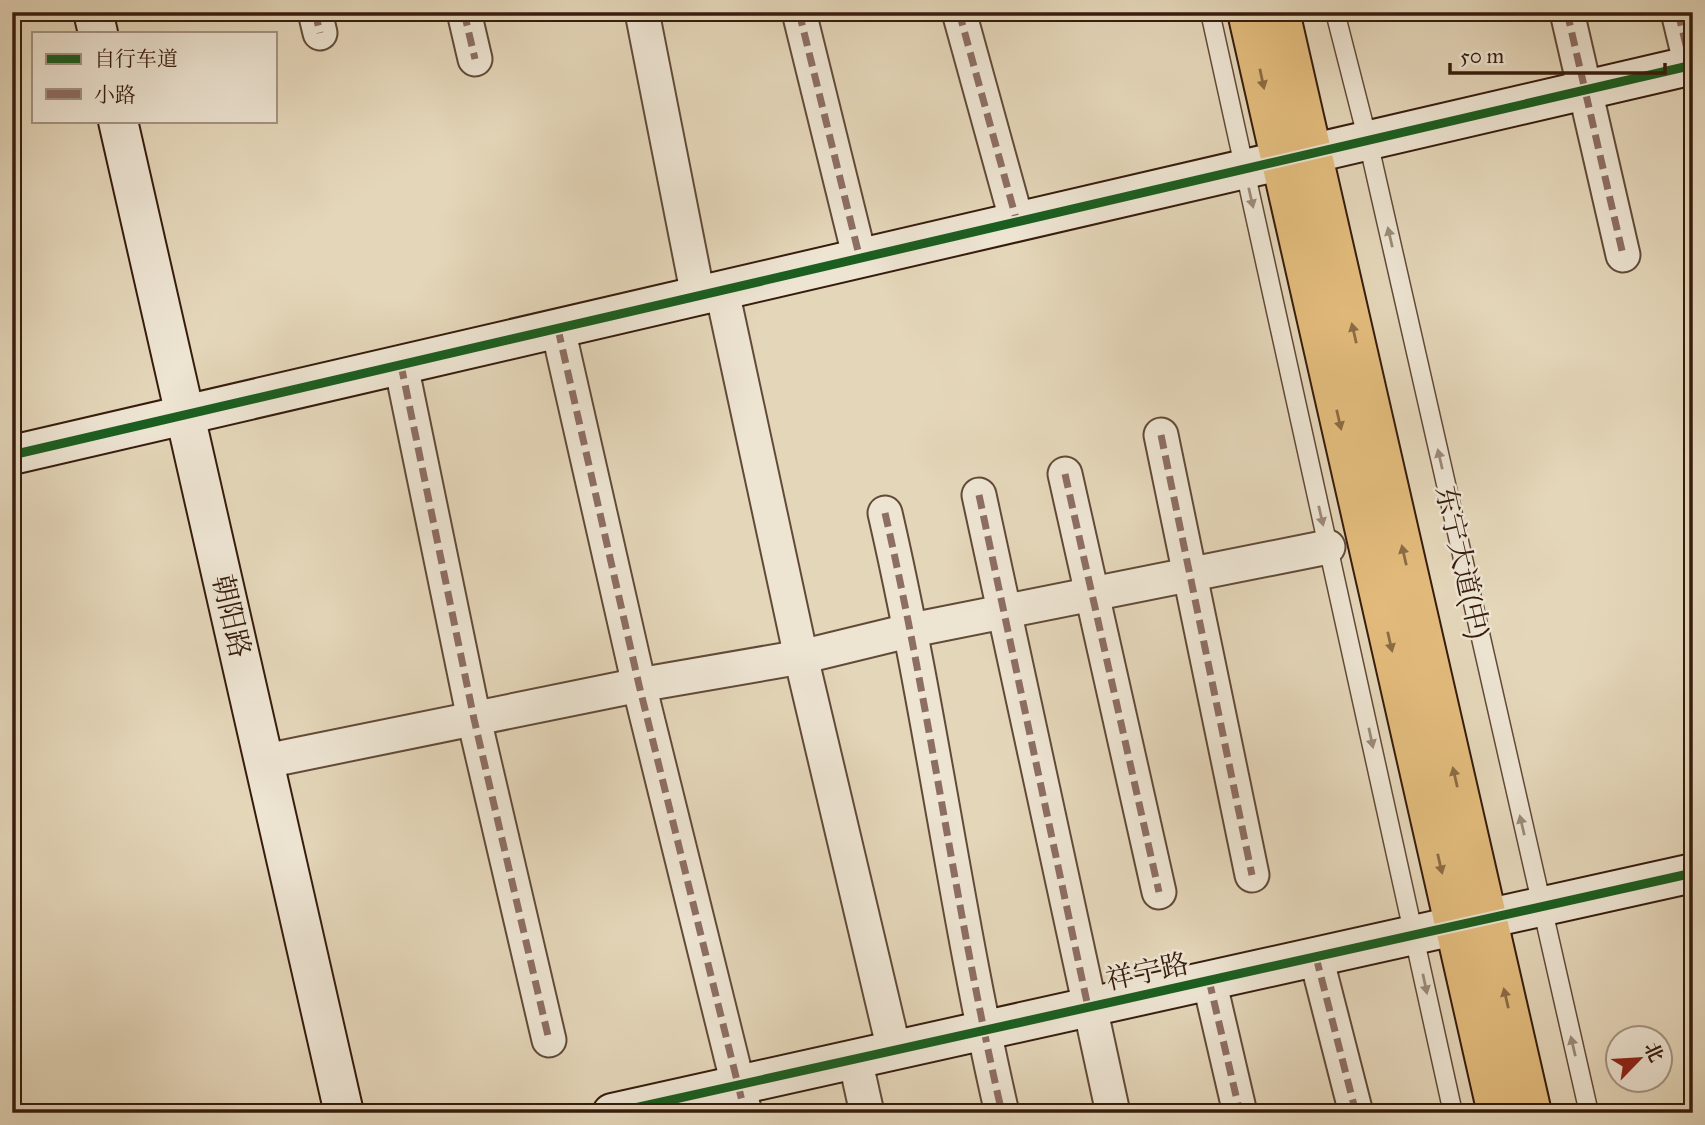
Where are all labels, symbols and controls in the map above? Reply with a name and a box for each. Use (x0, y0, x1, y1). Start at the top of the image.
legend (32, 32, 276, 122)
scale bar (1450, 32, 1665, 76)
text: 50 m (1460, 43, 1505, 69)
text: 自行车道 (94, 46, 178, 72)
one-way arrow (1256, 68, 1267, 90)
text: 小路 (94, 82, 136, 108)
one-way arrow (1245, 188, 1256, 210)
one-way arrow (1384, 226, 1395, 248)
one-way arrow (1348, 322, 1359, 344)
one-way arrow (1334, 409, 1345, 431)
one-way arrow (1434, 448, 1445, 470)
street label: 东宁大道(中) (1428, 482, 1497, 642)
one-way arrow (1316, 505, 1327, 527)
one-way arrow (1399, 544, 1410, 566)
street label: 朝阳路 (205, 571, 258, 661)
one-way arrow (1384, 631, 1395, 653)
one-way arrow (1365, 727, 1376, 749)
one-way arrow (1449, 766, 1460, 788)
one-way arrow (1516, 814, 1527, 836)
one-way arrow (1435, 853, 1446, 875)
street label: 祥宁路 (1102, 946, 1192, 997)
one-way arrow (1419, 973, 1430, 995)
one-way arrow (1500, 987, 1511, 1009)
north arrow (1604, 1024, 1674, 1094)
one-way arrow (1567, 1035, 1578, 1057)
text: 北 (1640, 1039, 1668, 1066)

